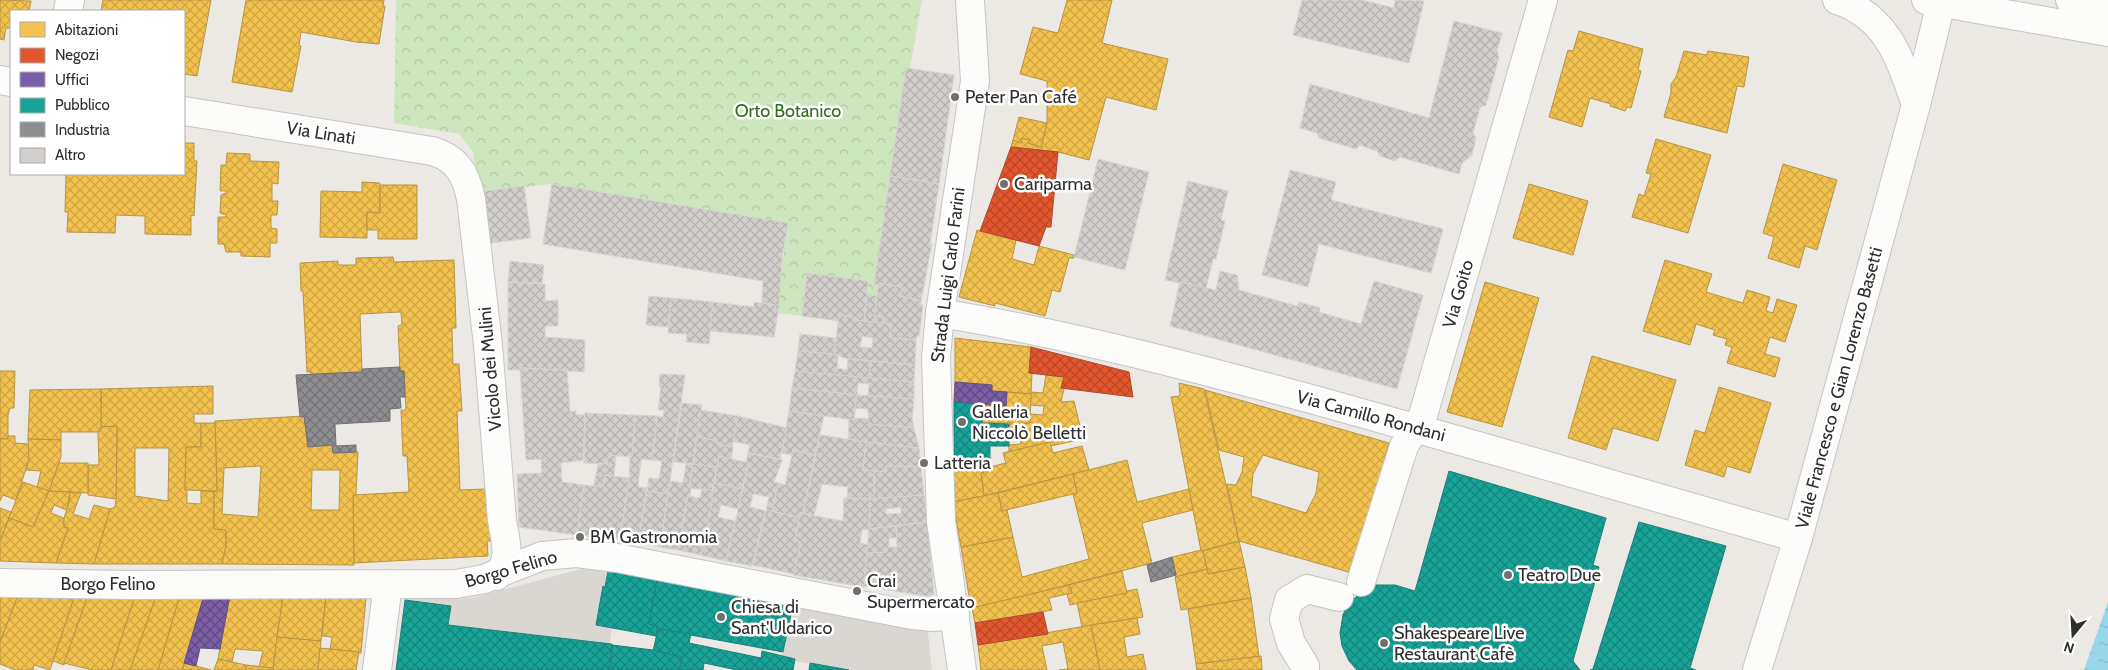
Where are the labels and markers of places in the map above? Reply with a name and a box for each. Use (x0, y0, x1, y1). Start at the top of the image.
place label: Peter Pan Café (965, 86, 1077, 108)
marker: Peter Pan Café (949, 91, 961, 103)
place label: Cariparma (1014, 173, 1092, 195)
marker: Cariparma (998, 178, 1010, 190)
place label: Galleria Niccolò Belletti (972, 401, 1086, 444)
marker: Galleria Niccolò Belletti (956, 416, 968, 428)
place label: Latteria (934, 452, 991, 474)
marker: Latteria (918, 457, 930, 469)
place label: BM Gastronomia (590, 526, 718, 548)
marker: BM Gastronomia (574, 531, 586, 543)
place label: Teatro Due (1518, 564, 1601, 586)
marker: Teatro Due (1502, 569, 1514, 581)
place label: Crai Supermercato (867, 570, 975, 613)
marker: Crai Supermercato (851, 585, 863, 597)
place label: Chiesa di Sant'Uldarico (731, 596, 832, 639)
marker: Chiesa di Sant'Uldarico (715, 611, 727, 623)
place label: Shakespeare Live Restaurant Cafè (1394, 622, 1524, 665)
marker: Shakespeare Live Restaurant Cafè (1378, 637, 1390, 649)

